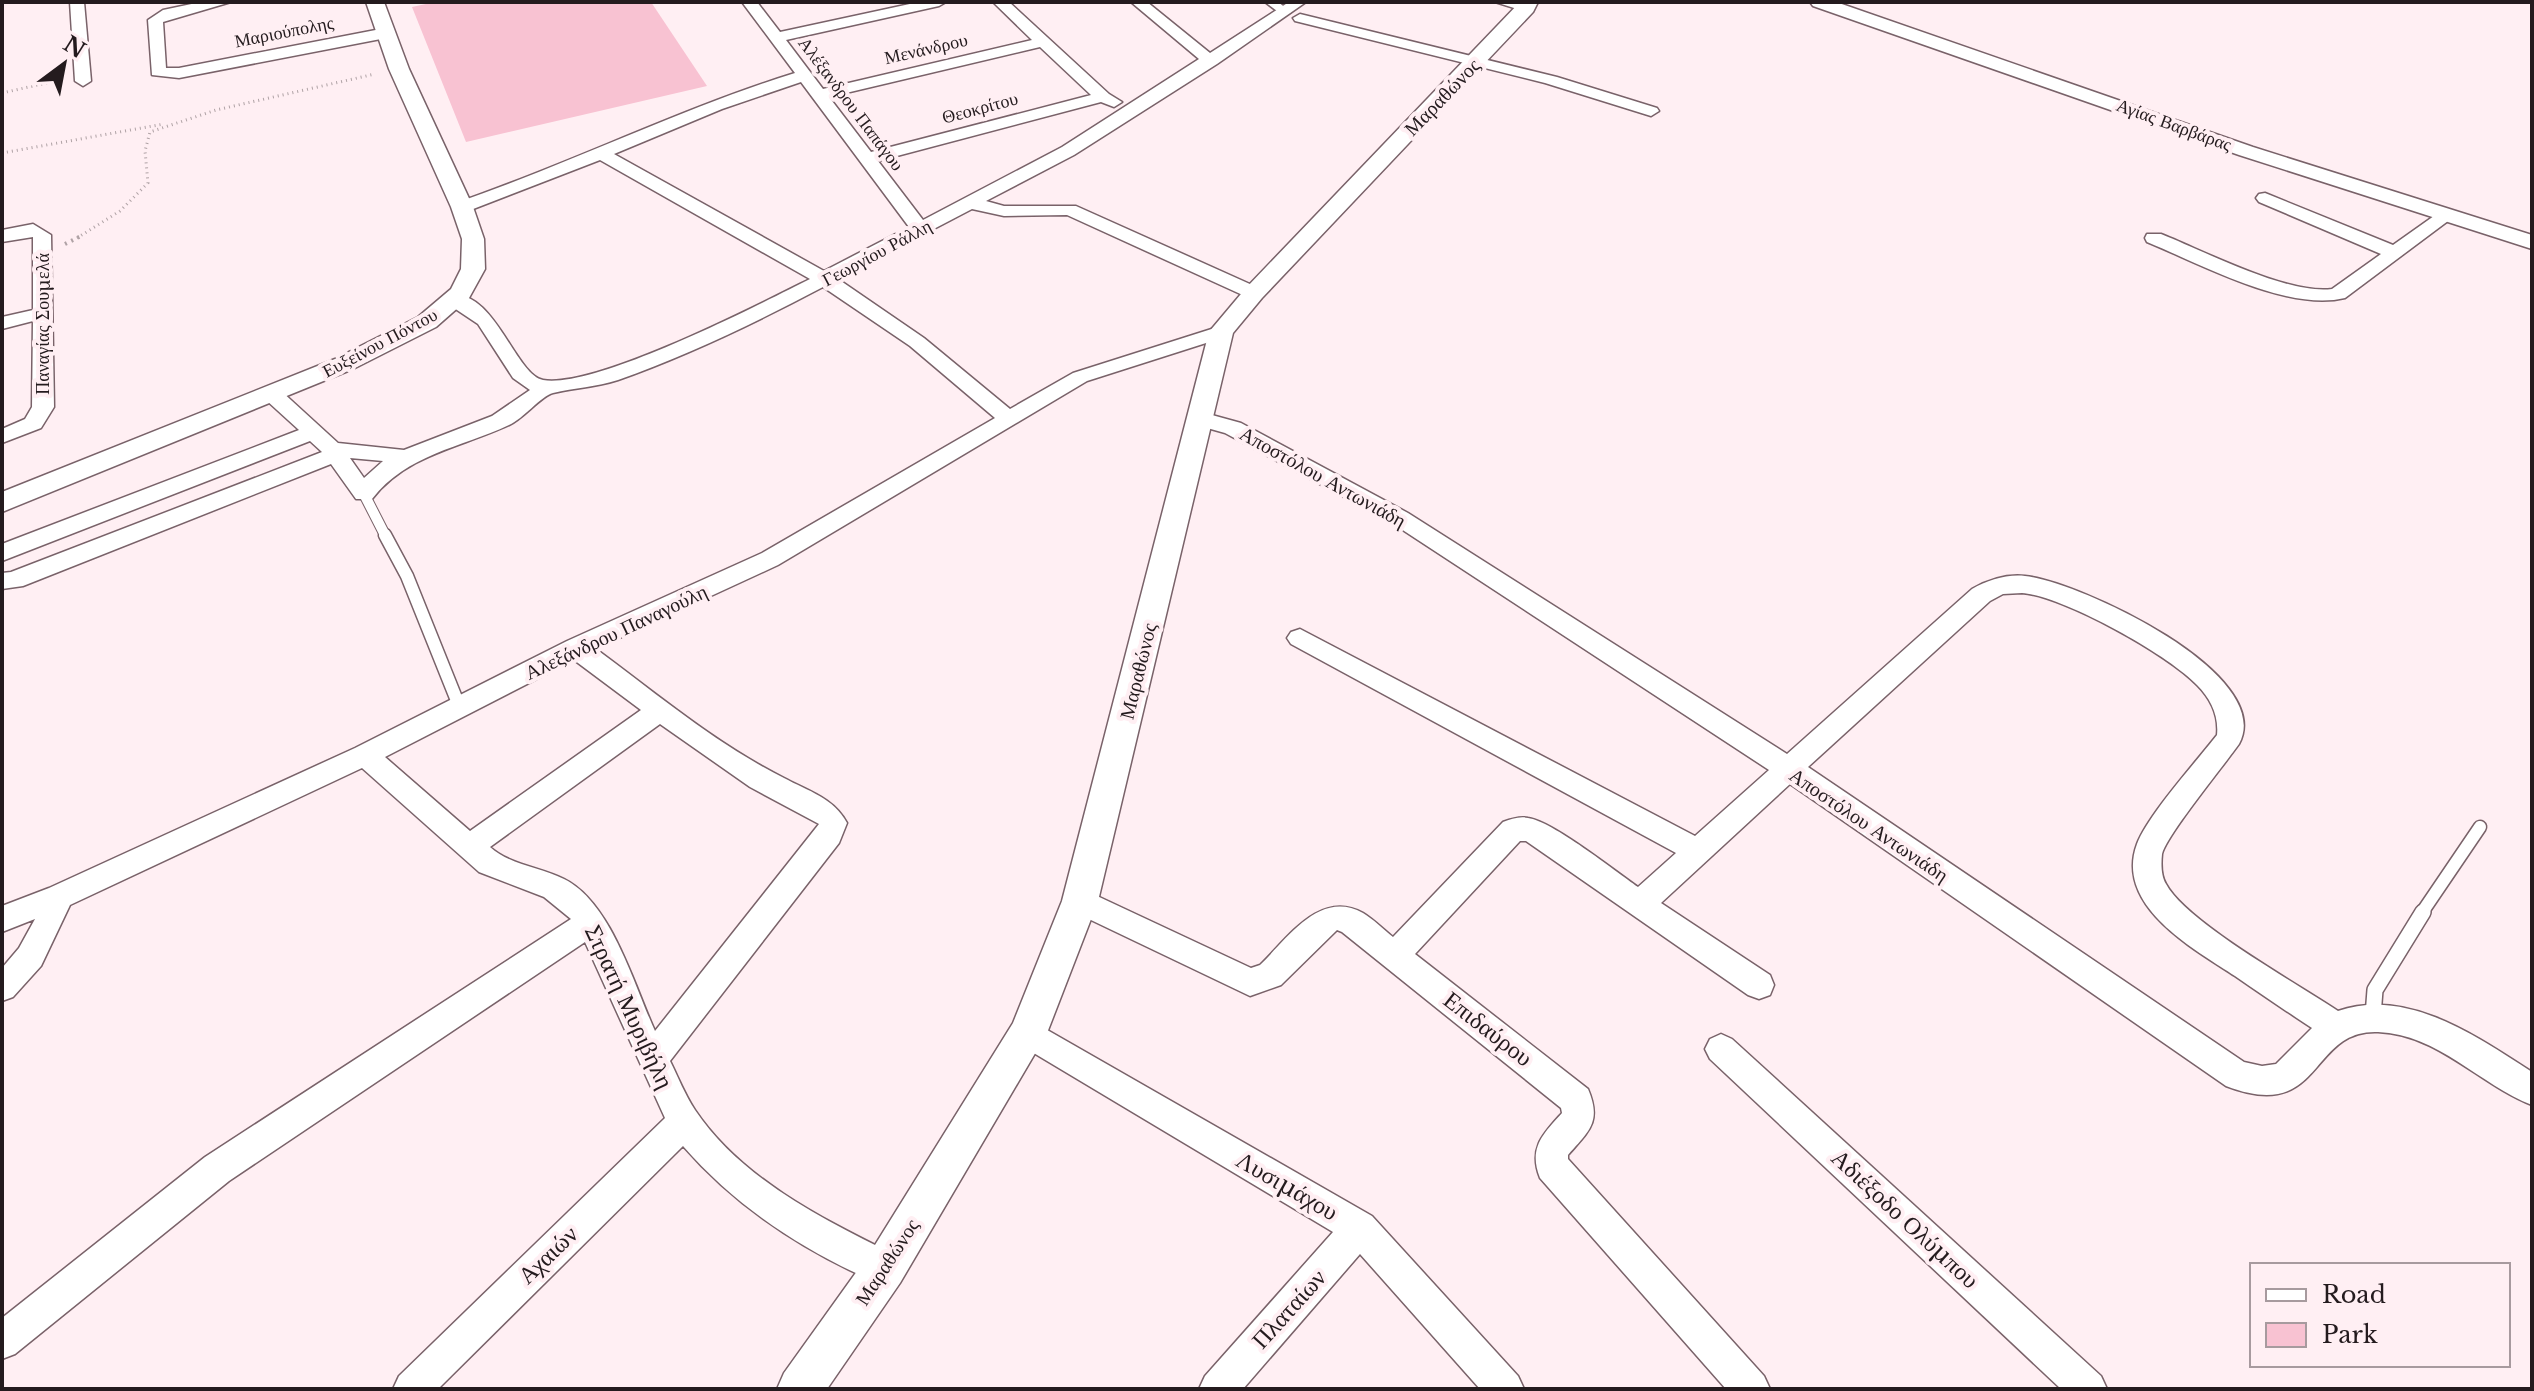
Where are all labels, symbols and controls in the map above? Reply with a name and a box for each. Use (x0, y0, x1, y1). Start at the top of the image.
street label: Μαριούπολης (233, 12, 335, 52)
north arrow (24, 24, 104, 104)
street label: Μενάνδρου (882, 29, 970, 69)
text: N (58, 31, 91, 65)
street label: Αλέξανδρου Παπάγου (794, 33, 908, 175)
street label: Μαραθώνος (1399, 53, 1485, 141)
street label: Θεοκρίτου (940, 87, 1020, 129)
street label: Αγίας Βαρβάρας (2113, 94, 2235, 156)
street label: Γεωργίου Ράλλη (818, 215, 936, 291)
street label: Παναγίας Σουμελά (32, 253, 54, 395)
street label: Ευξείνου Πόντου (319, 303, 441, 382)
street label: Αποστόλου Αντωνιάδη (1236, 421, 1410, 533)
street label: Αλεξάνδρου Παναγούλη (521, 579, 711, 685)
street label: Μαραθώνος (1114, 620, 1162, 722)
street label: Αποστόλου Αντωνιάδη (1785, 763, 1953, 887)
street label: Στρατή Μυριβήλη (579, 920, 680, 1093)
street label: Επιδαύρου (1438, 985, 1539, 1072)
street label: Αδιέξοδο Ολύμπου (1826, 1143, 1985, 1294)
street label: Λυσιμάχου (1231, 1145, 1343, 1226)
street label: Μαραθώνος (850, 1214, 924, 1310)
street label: Αχαιών (512, 1219, 584, 1290)
street label: Πλαταίων (1245, 1263, 1332, 1354)
legend (2250, 1263, 2510, 1367)
text: Road (2322, 1280, 2386, 1309)
text: Park (2322, 1320, 2378, 1349)

